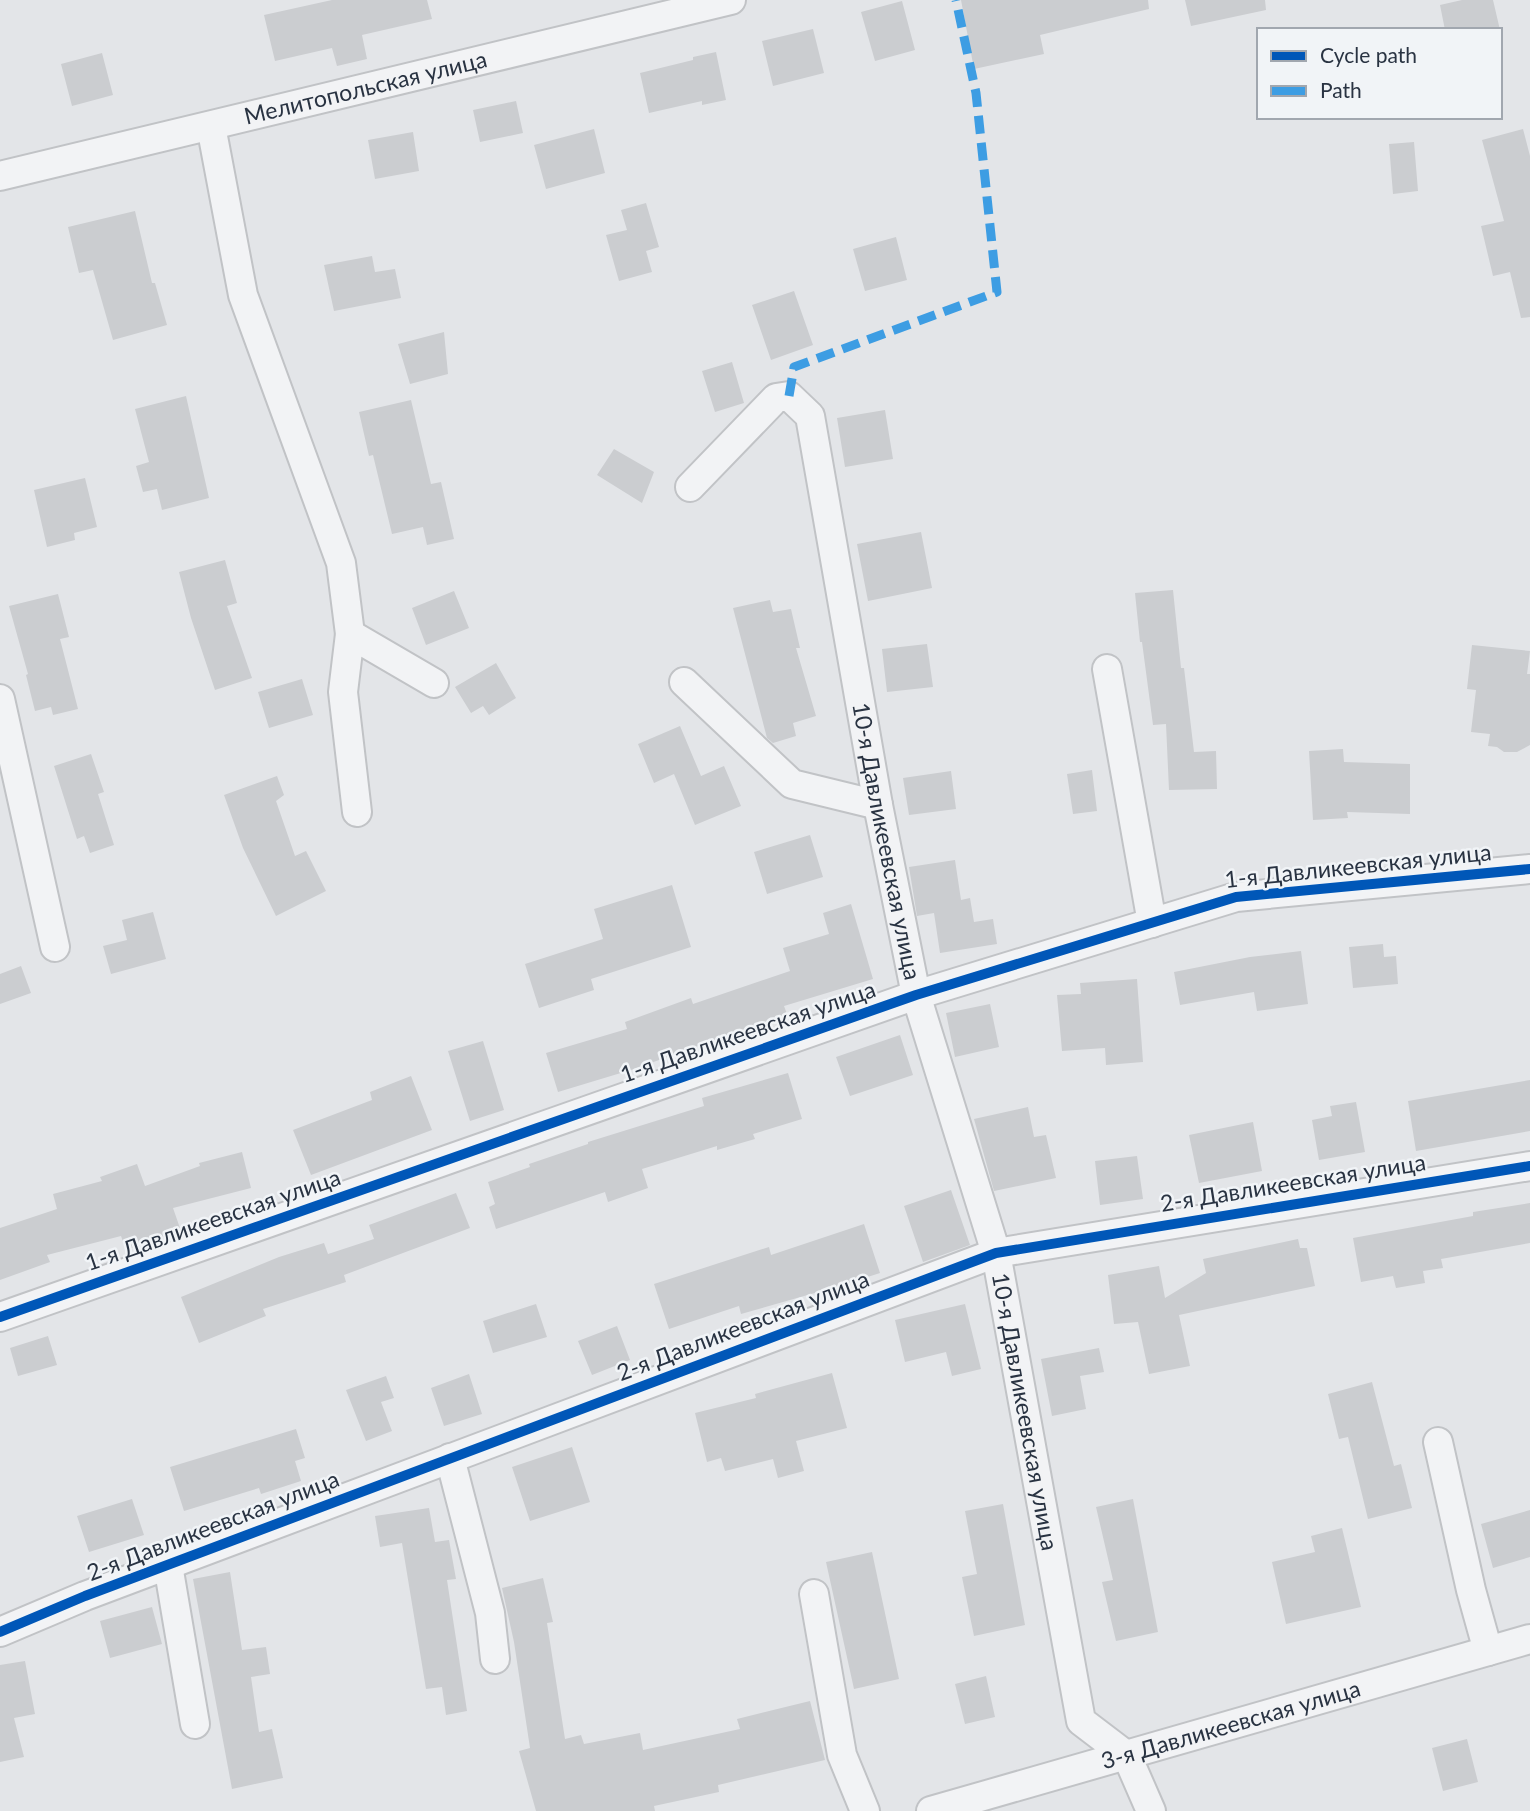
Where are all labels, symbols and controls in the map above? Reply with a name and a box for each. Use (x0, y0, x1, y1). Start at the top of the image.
legend (1257, 28, 1502, 119)
text: Cycle path (1320, 42, 1417, 67)
street label: Мелитопольская улица (241, 44, 489, 130)
text: Path (1320, 77, 1362, 102)
street label: 10-я Давликеевская улица (847, 700, 928, 982)
street label: 1-я Давликеевская улица (1223, 837, 1493, 893)
street label: 1-я Давликеевская улица (616, 974, 879, 1088)
street label: 2-я Давликеевская улица (1158, 1147, 1427, 1217)
street label: 1-я Давликеевская улица (81, 1162, 344, 1276)
street label: 2-я Давликеевская улица (612, 1264, 873, 1386)
street label: 10-я Давликеевская улица (987, 1270, 1065, 1553)
street label: 2-я Давликеевская улица (82, 1464, 343, 1586)
street label: 3-я Давликеевская улица (1098, 1673, 1363, 1774)

